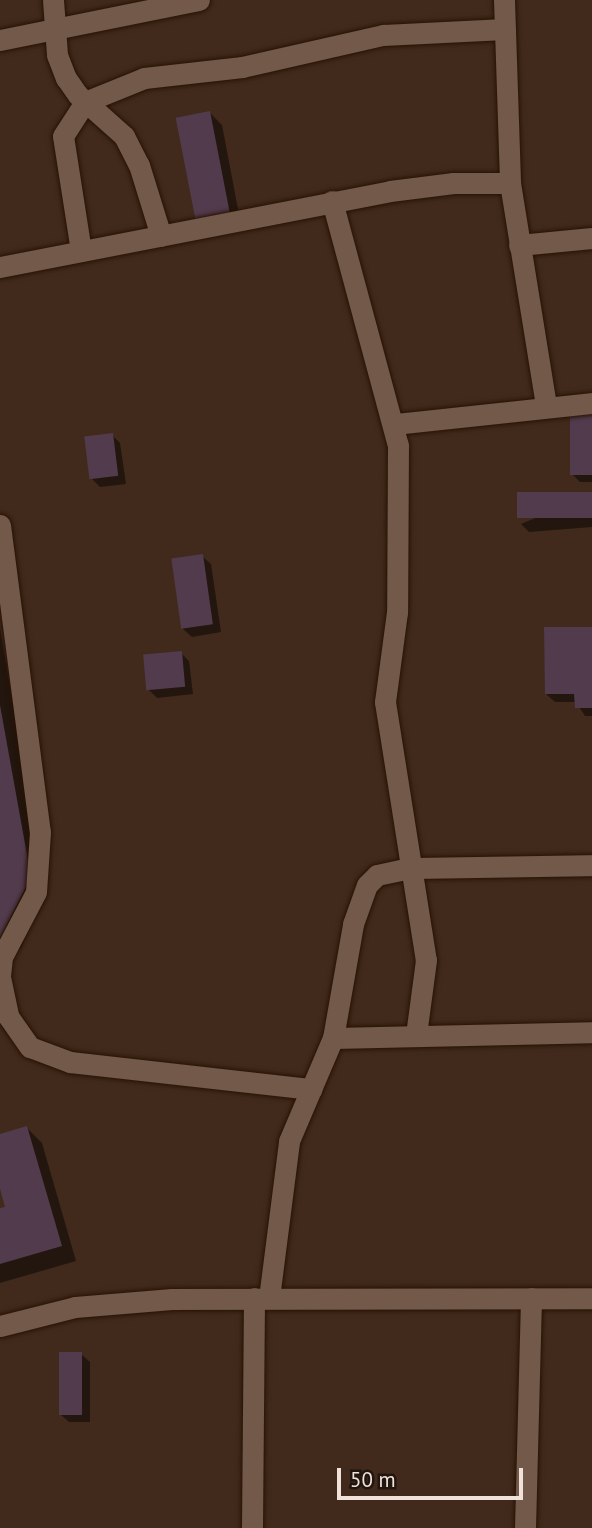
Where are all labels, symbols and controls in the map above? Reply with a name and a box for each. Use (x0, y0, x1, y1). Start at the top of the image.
scale bar (340, 1454, 526, 1498)
text: 50 m (350, 1466, 396, 1493)

